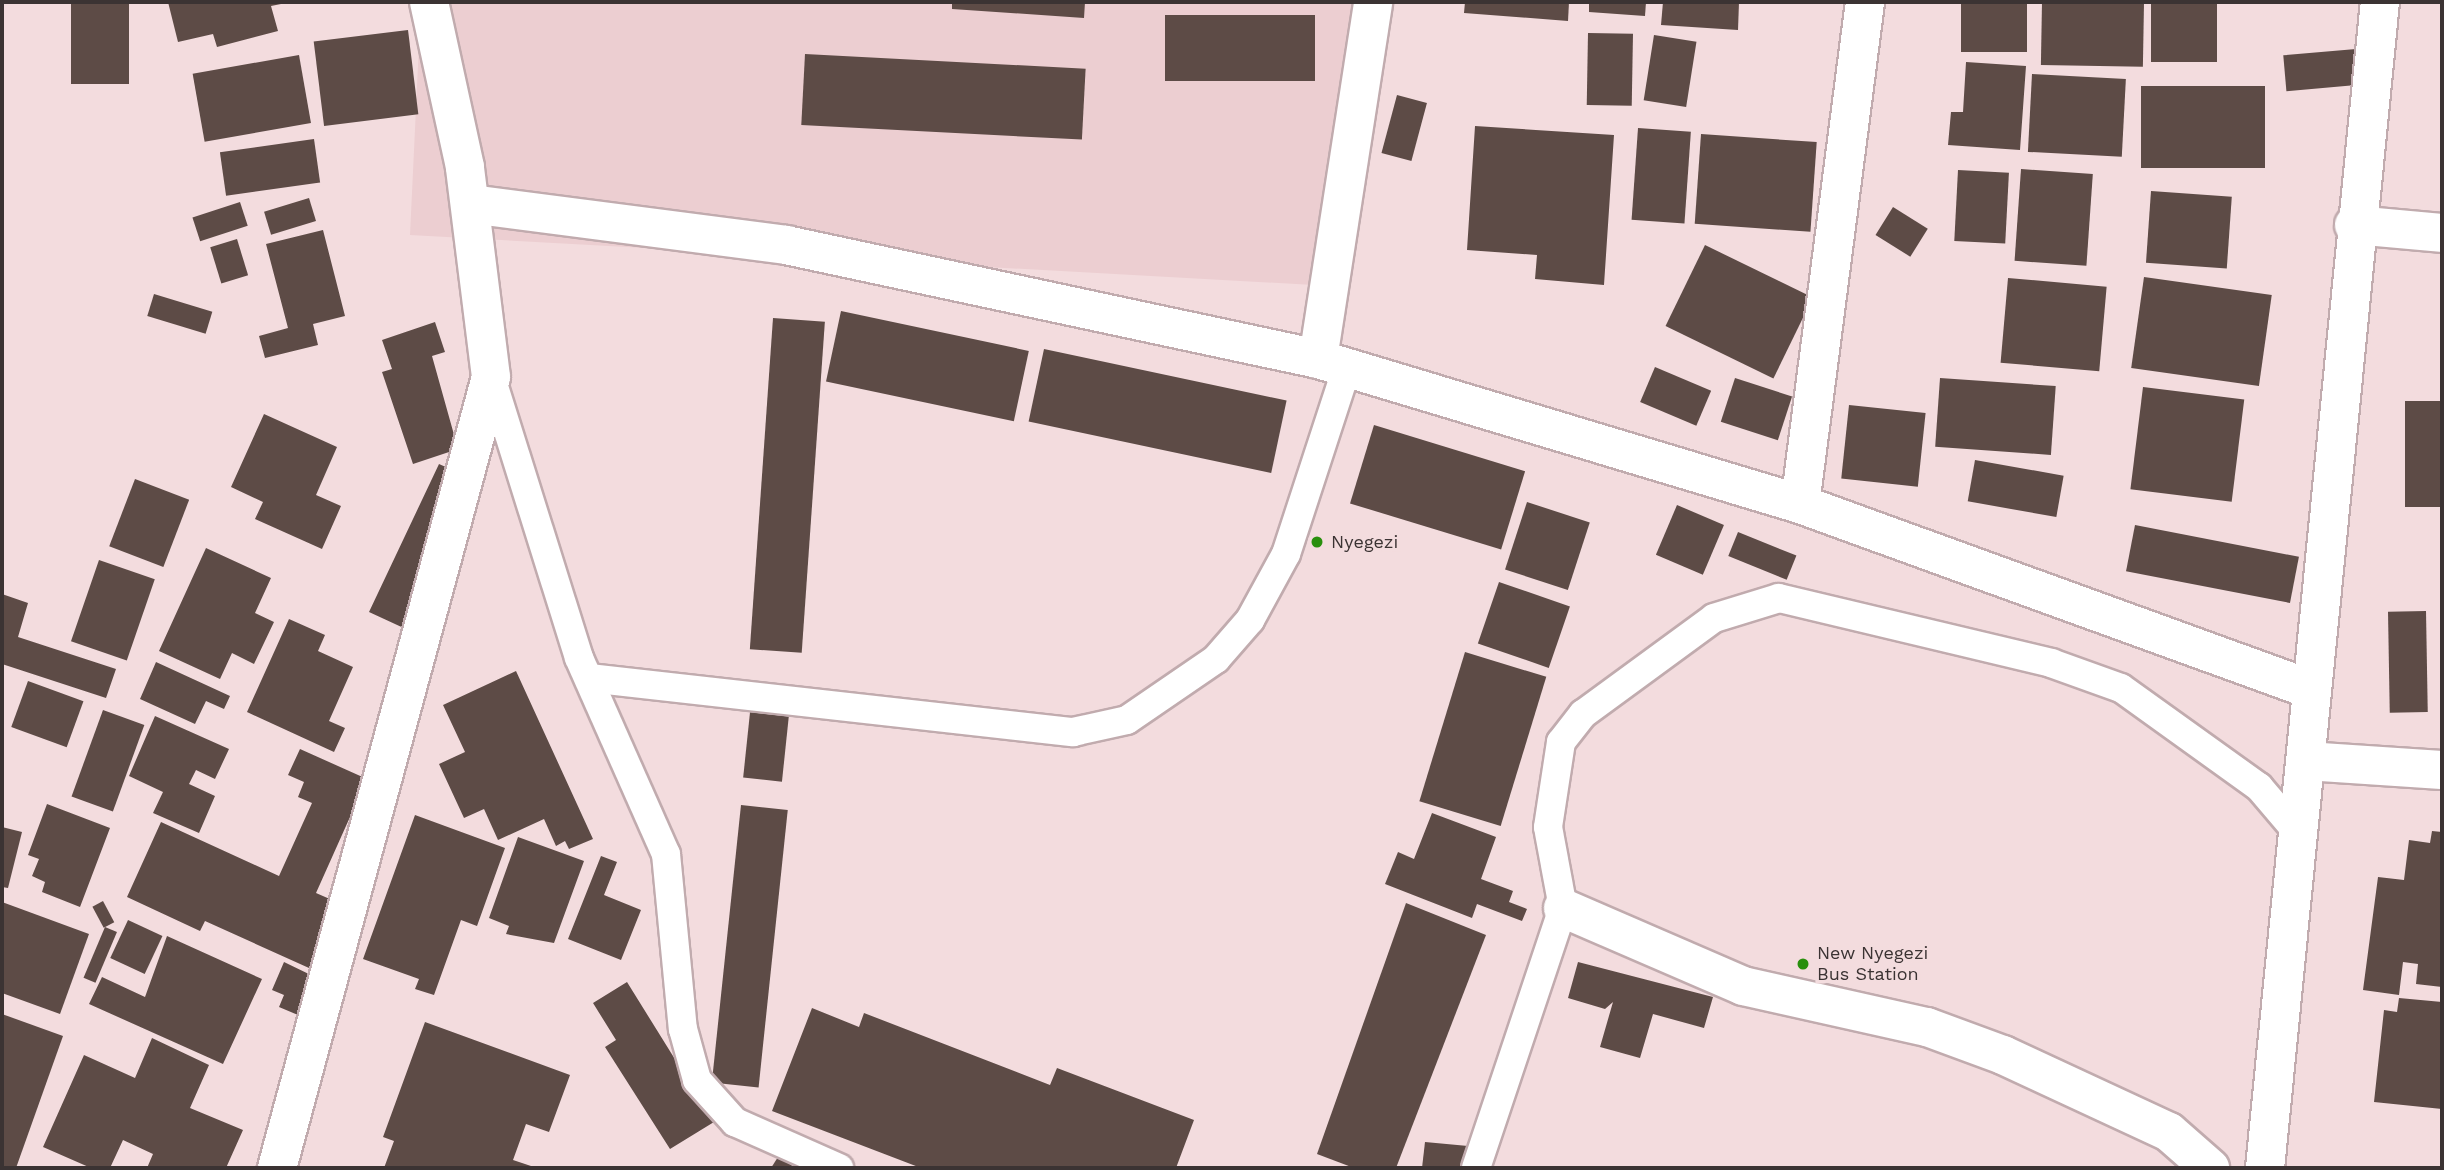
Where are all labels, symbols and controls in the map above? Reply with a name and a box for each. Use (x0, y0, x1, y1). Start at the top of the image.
place label: Nyegezi (1331, 531, 1398, 553)
marker: Nyegezi (1309, 534, 1325, 550)
place label: New Nyegezi Bus Station (1817, 943, 1929, 986)
marker: New Nyegezi Bus Station (1795, 956, 1811, 972)

